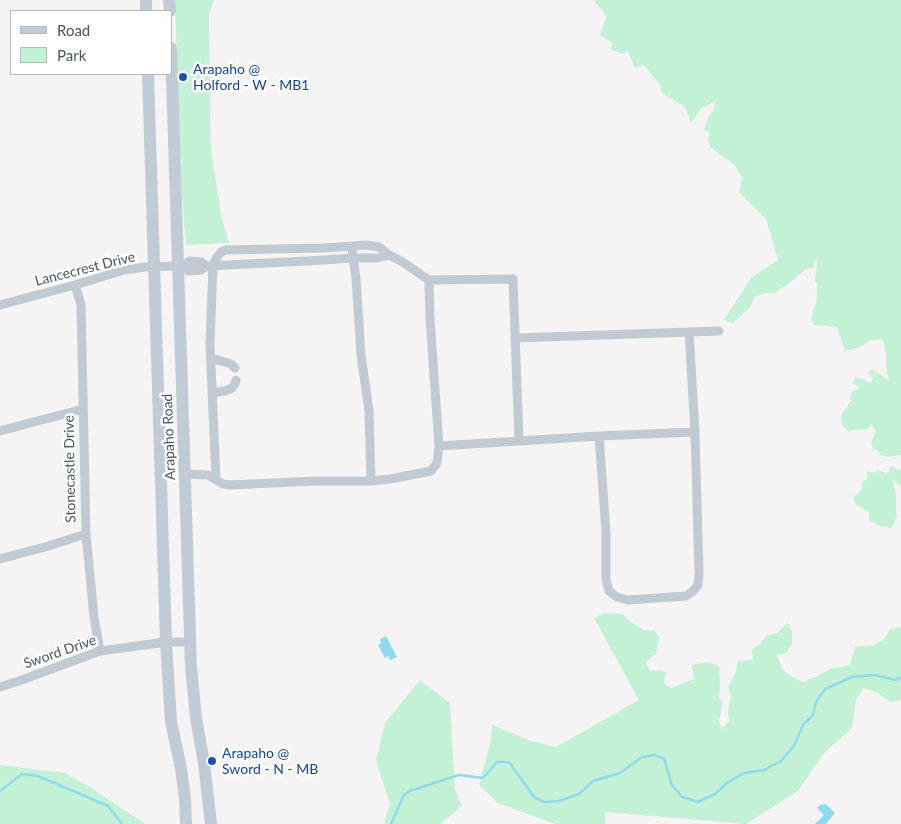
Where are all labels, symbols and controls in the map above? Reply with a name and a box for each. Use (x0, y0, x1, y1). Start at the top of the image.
legend (10, 10, 172, 75)
text: Road (57, 21, 90, 39)
text: Park (57, 46, 86, 64)
place label: Arapaho @ Holford - W - MB1 (193, 61, 309, 94)
marker: Arapaho @ Holford - W - MB1 (177, 71, 189, 83)
street label: Lancecrest Drive (33, 248, 137, 290)
street label: Arapaho Road (159, 393, 179, 481)
street label: Stonecastle Drive (61, 415, 79, 523)
street label: Sword Drive (21, 632, 99, 672)
place label: Arapaho @ Sword - N - MB (222, 745, 318, 778)
marker: Arapaho @ Sword - N - MB (206, 755, 218, 767)

